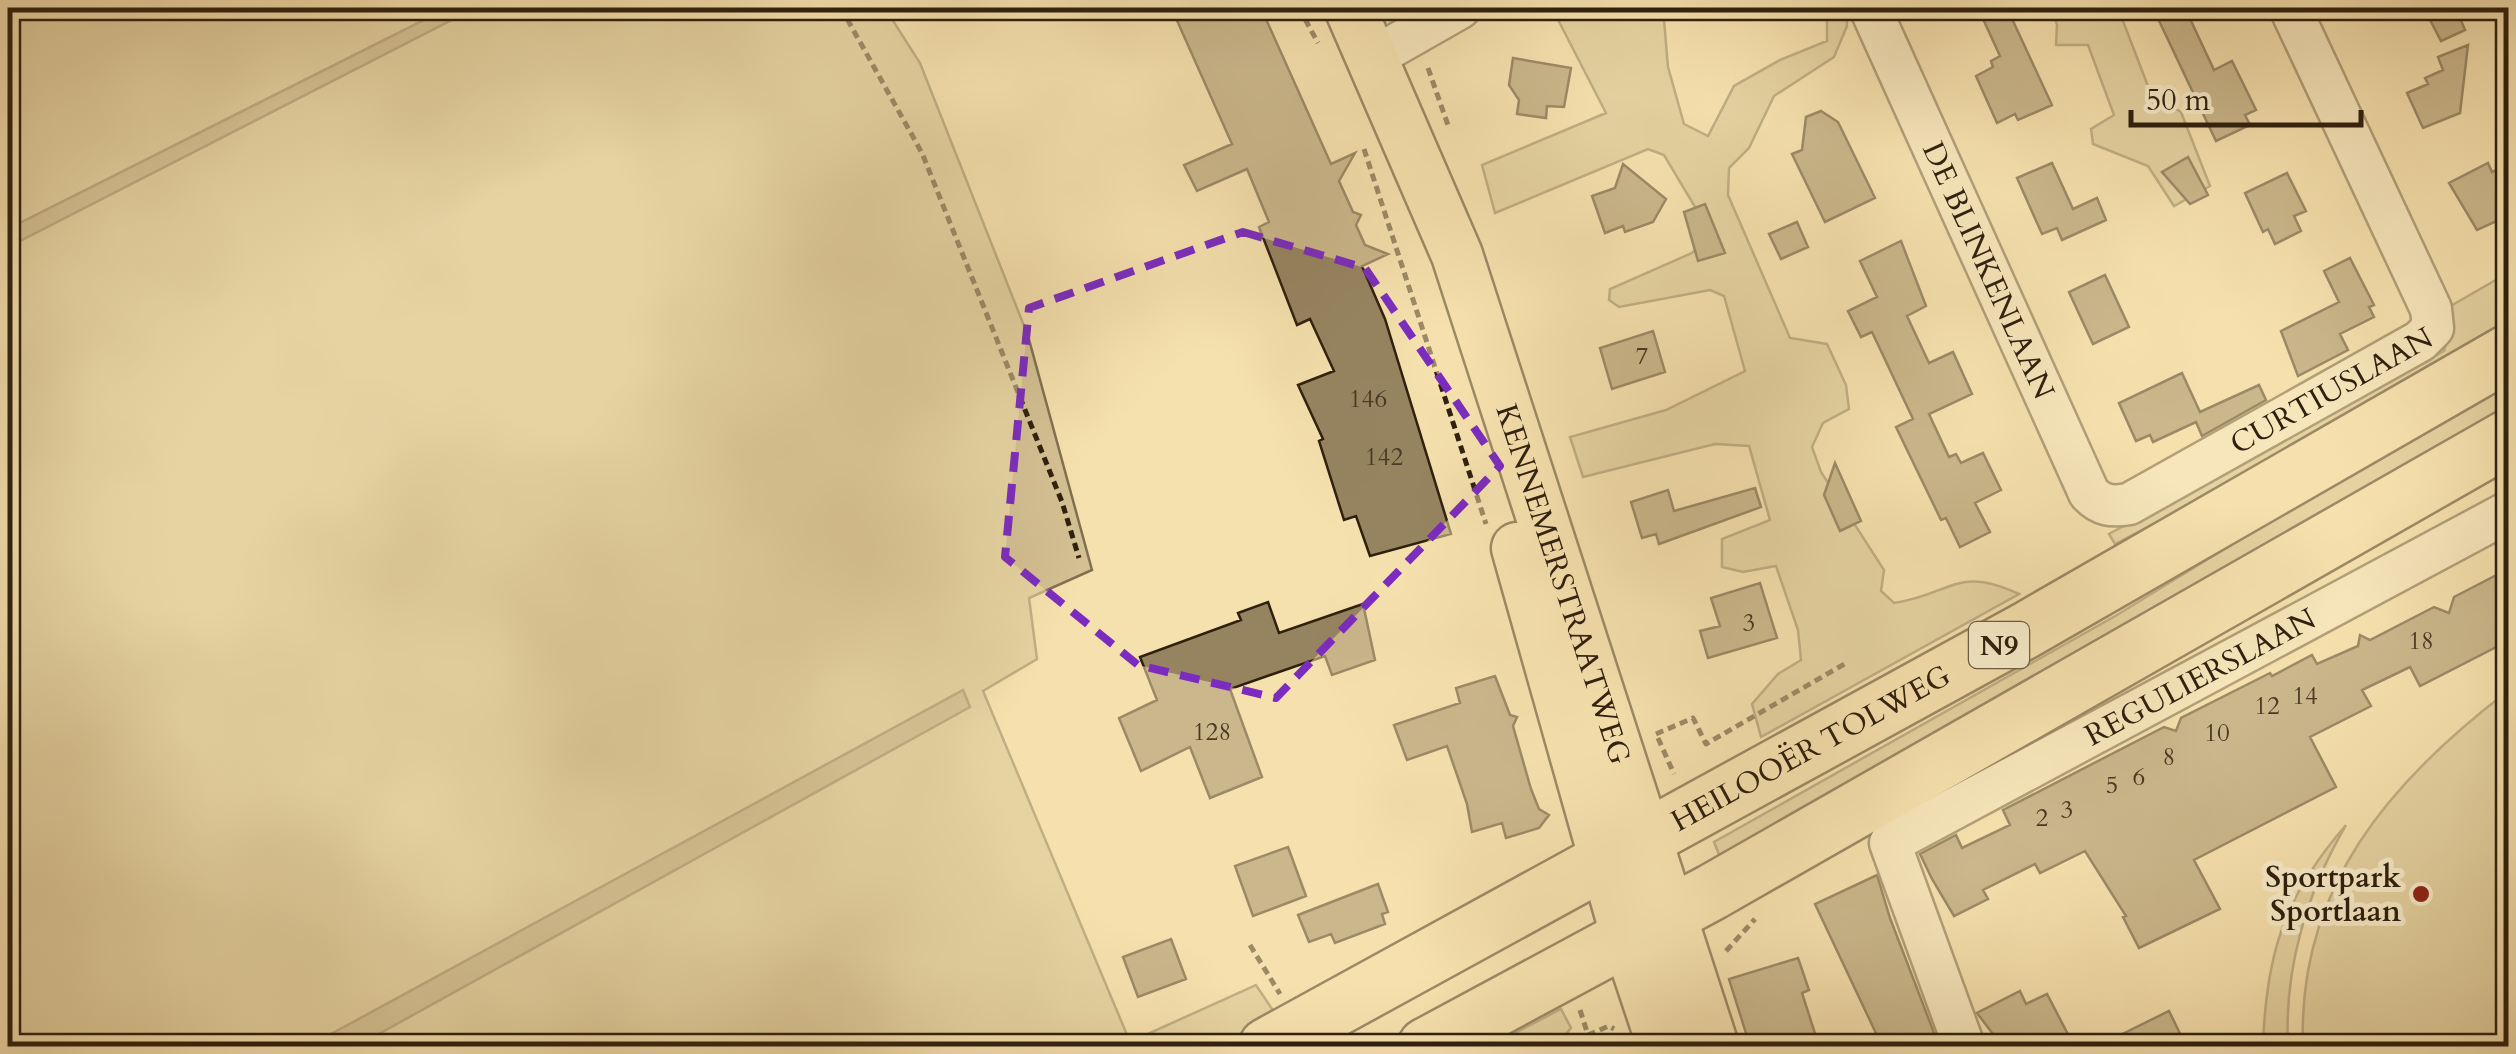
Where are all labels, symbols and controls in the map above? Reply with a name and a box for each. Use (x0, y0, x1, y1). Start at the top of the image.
scale bar (2131, 65, 2361, 127)
text: 50 m (2146, 80, 2211, 121)
street label: DE BLINKENLAAN (1912, 135, 2064, 406)
street label: CURTIUSLAAN (2223, 318, 2441, 464)
house number: 7 (1636, 339, 1648, 373)
house number: 146 (1349, 382, 1387, 416)
street label: KENNEMERSTRAATWEG (1486, 399, 1640, 770)
house number: 142 (1365, 440, 1403, 474)
street label: REGULIERSLAAN (2078, 598, 2324, 756)
house number: 3 (1743, 606, 1755, 640)
road number: N9 (1969, 622, 2029, 668)
house number: 18 (2408, 624, 2434, 658)
street label: HEILOOËR TOLWEG (1664, 655, 1958, 842)
house number: 14 (2292, 679, 2318, 713)
house number: 12 (2254, 689, 2280, 723)
house number: 128 (1193, 715, 1231, 749)
house number: 10 (2204, 716, 2230, 750)
house number: 8 (2163, 740, 2175, 774)
house number: 6 (2133, 760, 2145, 794)
house number: 5 (2106, 768, 2118, 802)
house number: 3 (2061, 793, 2073, 827)
house number: 2 (2036, 801, 2048, 835)
place label: Sportpark Sportlaan (2265, 857, 2401, 932)
marker: Sportpark Sportlaan (2410, 883, 2432, 905)

